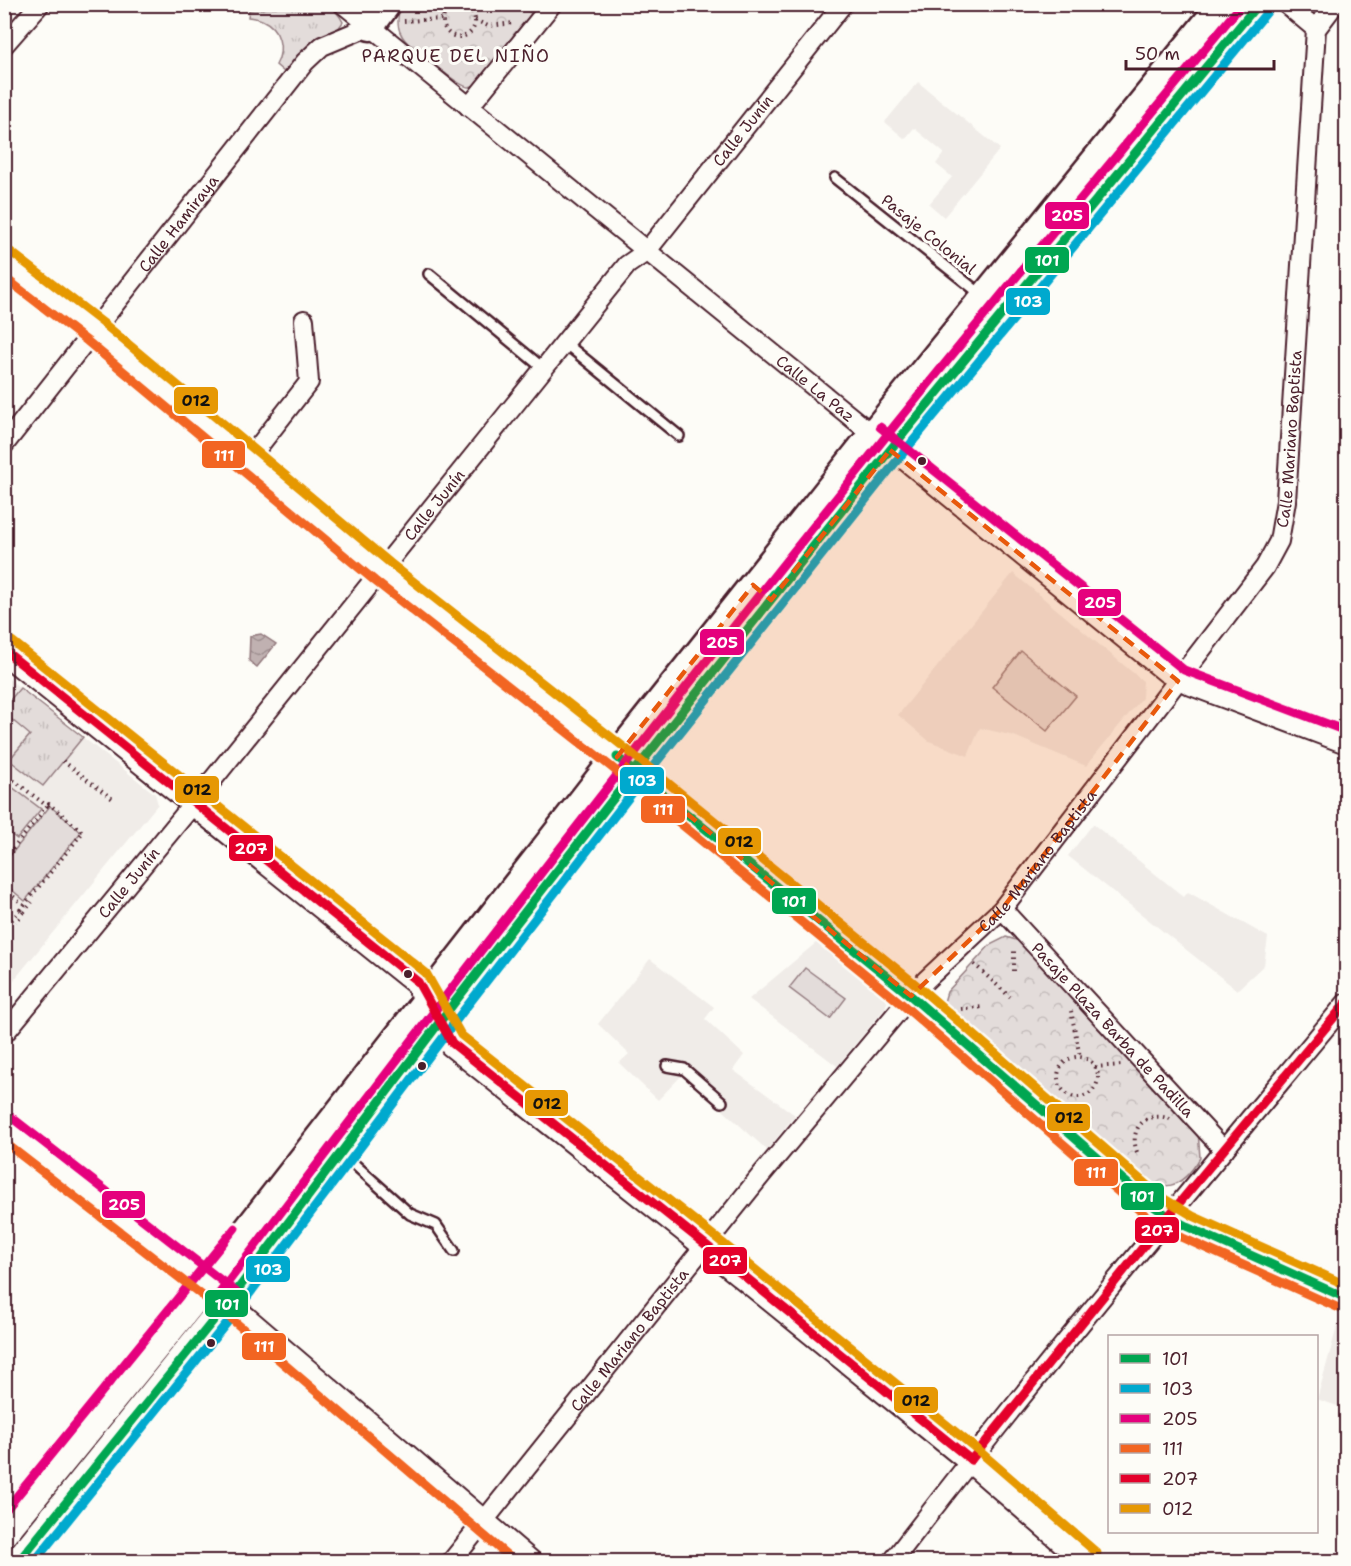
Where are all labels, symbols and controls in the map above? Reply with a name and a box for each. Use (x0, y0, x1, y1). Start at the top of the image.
scale bar (1126, 33, 1274, 71)
text: 50 m (1135, 42, 1180, 66)
district label: PARQUE DEL NIÑO (361, 44, 551, 68)
street label: Calle Junín (708, 90, 778, 171)
street label: Calle Hamiraya (134, 171, 223, 277)
street label: Pasaje Colonial (877, 190, 981, 279)
line badge: 205 (1044, 201, 1090, 230)
text: 205 (1051, 205, 1083, 226)
line badge: 101 (1024, 246, 1070, 274)
text: 101 (1035, 250, 1059, 271)
line badge: 103 (1005, 287, 1051, 316)
text: 103 (1014, 291, 1042, 312)
street label: Calle La Paz (772, 350, 859, 427)
street label: Calle Mariano Baptista (1272, 350, 1307, 529)
line badge: 012 (173, 386, 219, 415)
text: 012 (182, 390, 210, 411)
line badge: 111 (201, 440, 246, 469)
text: 111 (213, 445, 235, 466)
unlabelled marker (916, 455, 928, 467)
street label: Calle Junín (399, 465, 470, 545)
line badge: 205 (1077, 588, 1122, 617)
text: 205 (1084, 592, 1116, 613)
line badge: 205 (699, 628, 745, 656)
text: 205 (706, 632, 738, 653)
line badge: 103 (619, 766, 665, 795)
text: 103 (628, 770, 656, 791)
line badge: 012 (174, 775, 220, 804)
text: 012 (183, 779, 211, 800)
street label: Calle Mariano Baptista (974, 785, 1101, 937)
line badge: 111 (640, 795, 686, 824)
text: 111 (652, 799, 674, 820)
line badge: 012 (717, 827, 762, 855)
text: 012 (725, 831, 753, 852)
line badge: 207 (228, 834, 274, 862)
text: 207 (235, 838, 267, 859)
street label: Calle Junín (93, 843, 164, 923)
line badge: 101 (771, 887, 817, 915)
text: 101 (782, 891, 806, 912)
street label: Pasaje Plaza Barba de Padilla (1027, 938, 1199, 1122)
unlabelled marker (402, 968, 414, 980)
unlabelled marker (416, 1060, 428, 1072)
line badge: 012 (524, 1089, 569, 1117)
text: 012 (533, 1093, 561, 1114)
line badge: 012 (1046, 1103, 1091, 1132)
text: 012 (1055, 1107, 1083, 1128)
line badge: 111 (1073, 1158, 1119, 1187)
text: 111 (1085, 1162, 1107, 1183)
line badge: 101 (1120, 1182, 1165, 1211)
text: 101 (1130, 1186, 1154, 1207)
line badge: 205 (101, 1190, 146, 1219)
text: 205 (108, 1194, 140, 1215)
line badge: 207 (1134, 1216, 1180, 1244)
text: 207 (1141, 1220, 1173, 1241)
line badge: 207 (702, 1246, 748, 1275)
text: 207 (709, 1250, 741, 1271)
line badge: 103 (245, 1255, 291, 1283)
text: 103 (254, 1259, 282, 1280)
street label: Calle Mariano Baptista (566, 1264, 693, 1416)
line badge: 101 (204, 1289, 249, 1318)
text: 101 (215, 1294, 239, 1315)
line badge: 111 (241, 1332, 287, 1361)
legend (1108, 1335, 1318, 1533)
text: 111 (253, 1336, 275, 1357)
unlabelled marker (205, 1337, 217, 1349)
text: 101 (1162, 1347, 1189, 1371)
text: 103 (1162, 1377, 1193, 1401)
line badge: 012 (893, 1386, 939, 1414)
text: 012 (902, 1390, 930, 1411)
text: 205 (1162, 1407, 1197, 1431)
text: 111 (1162, 1437, 1183, 1461)
text: 207 (1162, 1467, 1198, 1491)
text: 012 (1162, 1497, 1193, 1521)

